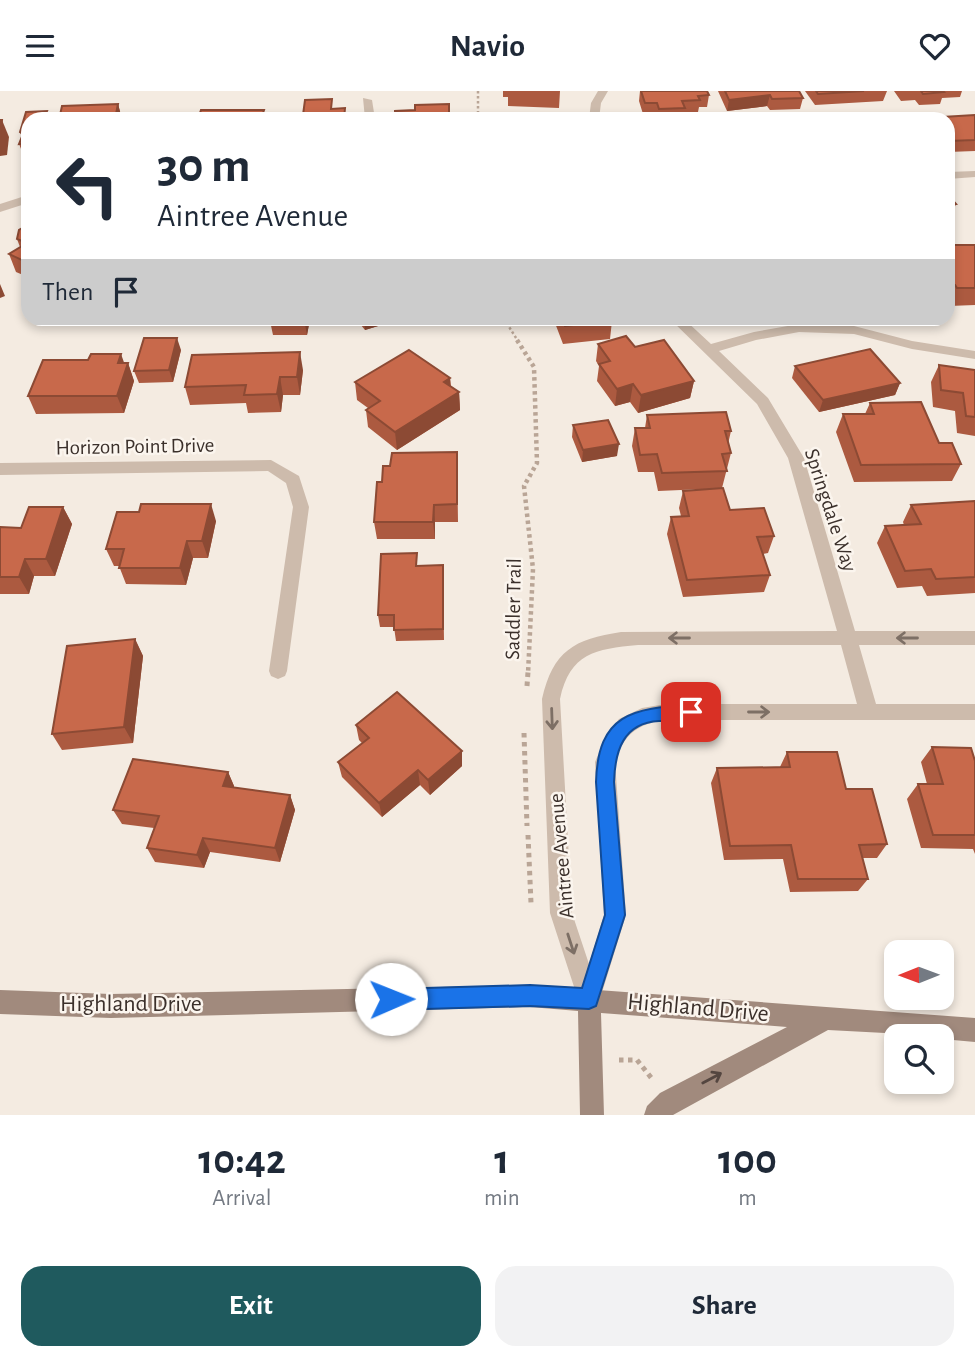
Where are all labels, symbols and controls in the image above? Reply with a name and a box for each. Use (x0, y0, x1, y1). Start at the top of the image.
icon: menu (21, 27, 59, 65)
icon: heart (916, 27, 954, 65)
text: Navio (450, 30, 525, 62)
icon: left (42, 140, 133, 231)
text: 30 m (157, 142, 251, 191)
text: Aintree Avenue (157, 200, 348, 232)
icon: arrive (107, 273, 145, 311)
text: Then (42, 279, 93, 305)
street label: Horizon Point Drive (55, 435, 215, 458)
street label: Springdale Way (801, 446, 860, 574)
street label: Saddler Trail (502, 558, 525, 660)
one-way arrow (668, 631, 691, 645)
one-way arrow (896, 631, 919, 645)
pin (661, 682, 721, 742)
icon: arrive (672, 693, 710, 731)
one-way arrow (747, 705, 770, 719)
one-way arrow (545, 707, 558, 730)
street label: Aintree Avenue (546, 792, 577, 919)
one-way arrow (566, 933, 579, 955)
north arrow (884, 940, 954, 1010)
map controls (884, 940, 954, 1094)
position arrow (354, 962, 428, 1036)
street label: Highland Drive (626, 990, 770, 1026)
street label: Highland Drive (60, 992, 202, 1016)
button: search (884, 1024, 954, 1094)
one-way arrow (702, 1071, 722, 1085)
text: 10:42 (198, 1139, 286, 1181)
text: 1 (494, 1139, 509, 1181)
text: 100 (718, 1139, 777, 1181)
text: Arrival (212, 1187, 272, 1210)
text: min (484, 1187, 520, 1210)
text: m (738, 1187, 757, 1210)
button: Exit (21, 1266, 481, 1346)
button: Share (495, 1266, 954, 1346)

